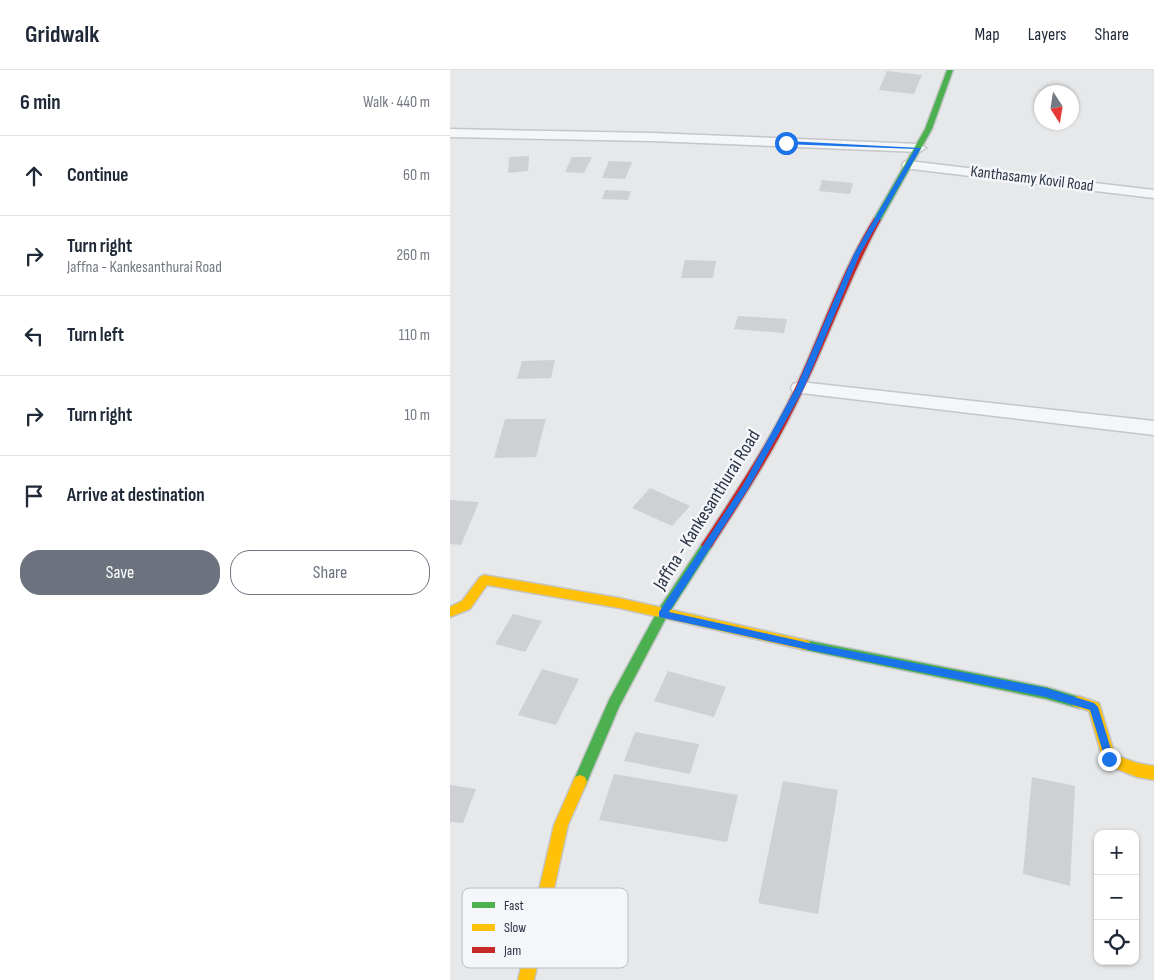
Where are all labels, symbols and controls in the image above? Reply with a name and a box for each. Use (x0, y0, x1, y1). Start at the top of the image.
text: Gridwalk (25, 20, 99, 49)
text: Map (975, 24, 1000, 45)
text: Layers (1028, 24, 1067, 45)
text: Share (1095, 24, 1129, 45)
north arrow (1034, 85, 1079, 130)
text: 6 min (20, 90, 61, 115)
text: Walk · 440 m (363, 93, 430, 112)
route start (775, 132, 798, 155)
icon: ahead (20, 162, 48, 190)
street label: Kanthasamy Kovil Road (969, 162, 1095, 196)
text: Continue (67, 164, 128, 187)
text: 60 m (403, 166, 430, 185)
text: Turn right (67, 235, 132, 258)
icon: right (20, 242, 48, 270)
text: 260 m (396, 246, 430, 265)
text: Jaffna - Kankesanthurai Road (67, 258, 222, 277)
icon: left (20, 322, 48, 350)
text: Turn left (67, 324, 124, 347)
text: 110 m (399, 326, 430, 345)
icon: right (20, 402, 48, 430)
text: Turn right (67, 404, 132, 427)
text: 10 m (404, 406, 430, 425)
street label: Jaffna - Kankesanthurai Road (648, 426, 766, 595)
icon: arrive (20, 482, 48, 510)
text: Arrive at destination (67, 484, 205, 507)
button: Save (20, 550, 220, 595)
button: Share (230, 550, 430, 595)
route end (1098, 748, 1121, 771)
map controls (1094, 830, 1139, 965)
button: + (1094, 830, 1139, 875)
button: − (1094, 875, 1139, 920)
legend (462, 888, 628, 968)
text: Fast (504, 897, 524, 914)
text: Slow (504, 919, 526, 936)
button: locate (1094, 920, 1139, 965)
text: Jam (503, 942, 521, 959)

